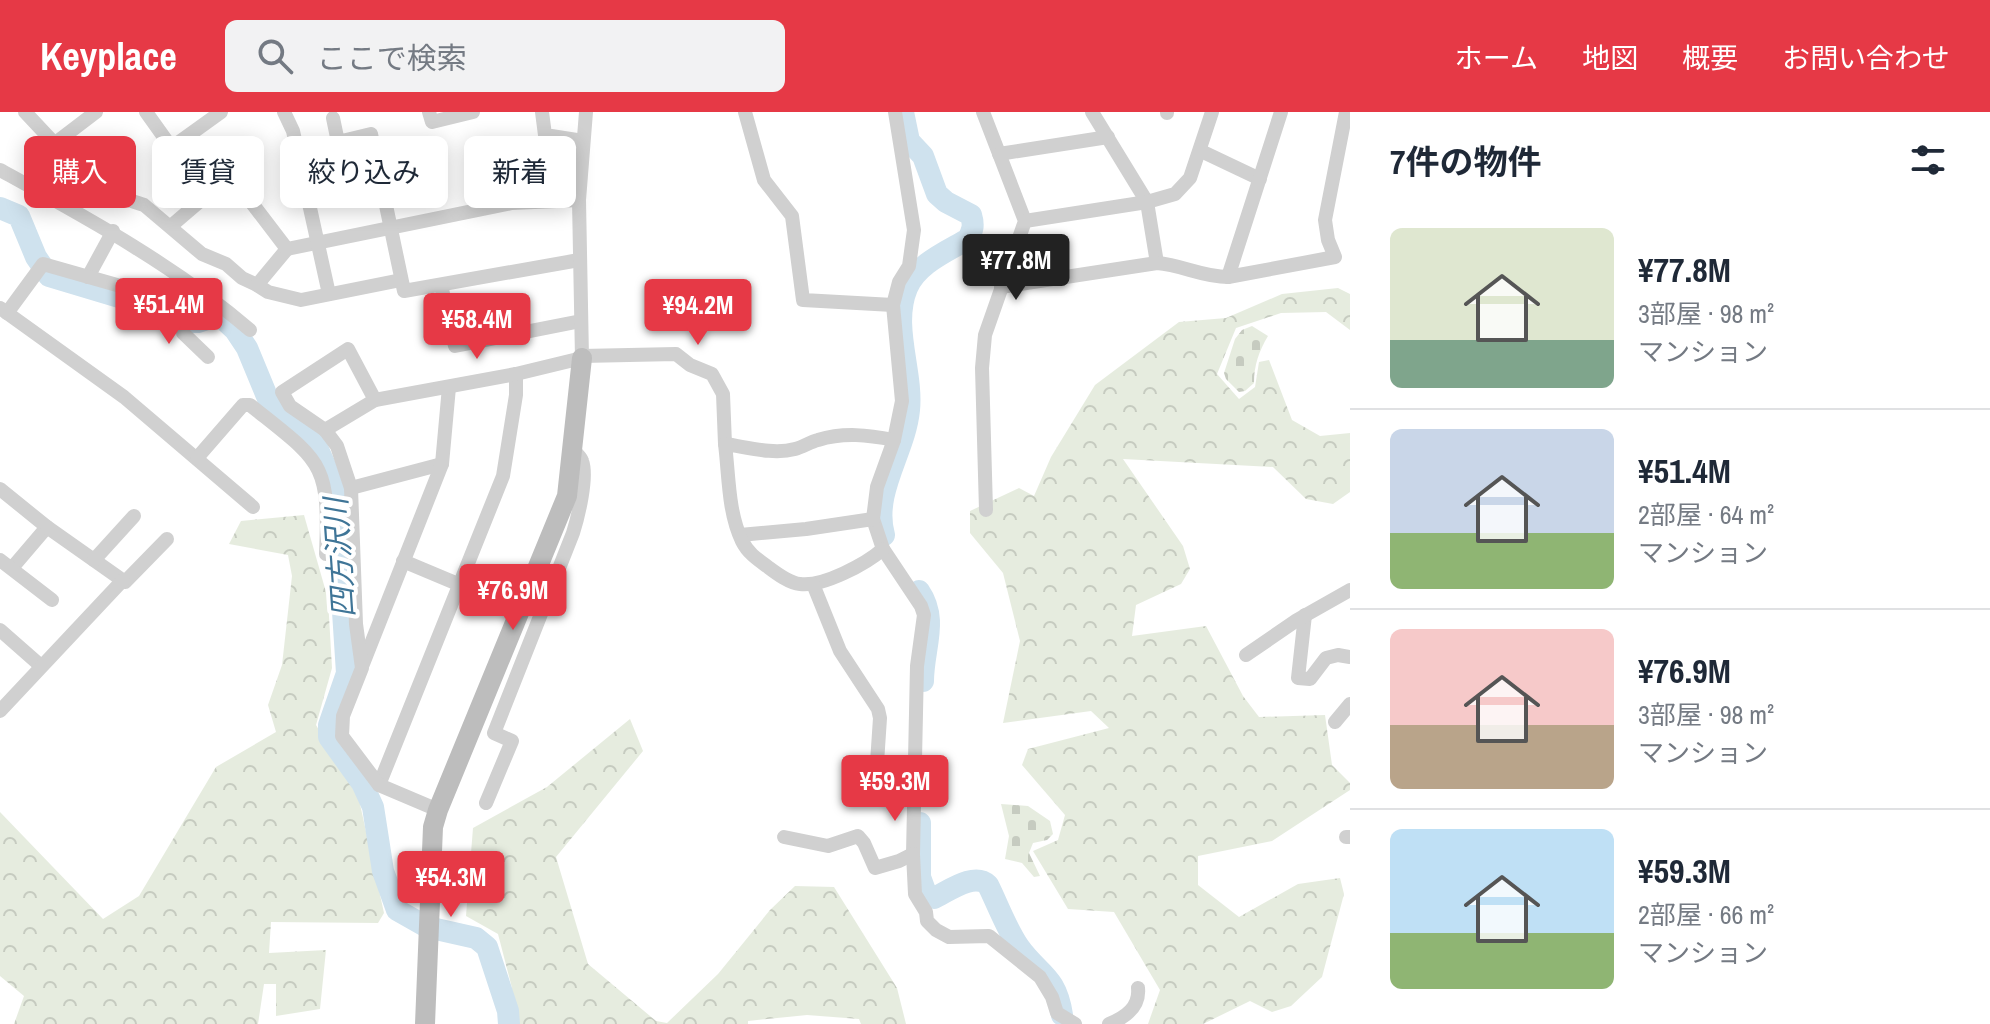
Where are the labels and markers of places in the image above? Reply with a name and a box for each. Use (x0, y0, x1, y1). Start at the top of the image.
pin: ¥77.8M (951, 234, 1081, 302)
pin: ¥51.4M (104, 278, 234, 346)
pin: ¥94.2M (633, 279, 763, 347)
pin: ¥58.4M (412, 293, 542, 361)
pin: ¥76.9M (448, 564, 578, 632)
pin: ¥59.3M (830, 755, 960, 823)
pin: ¥54.3M (386, 851, 516, 919)

